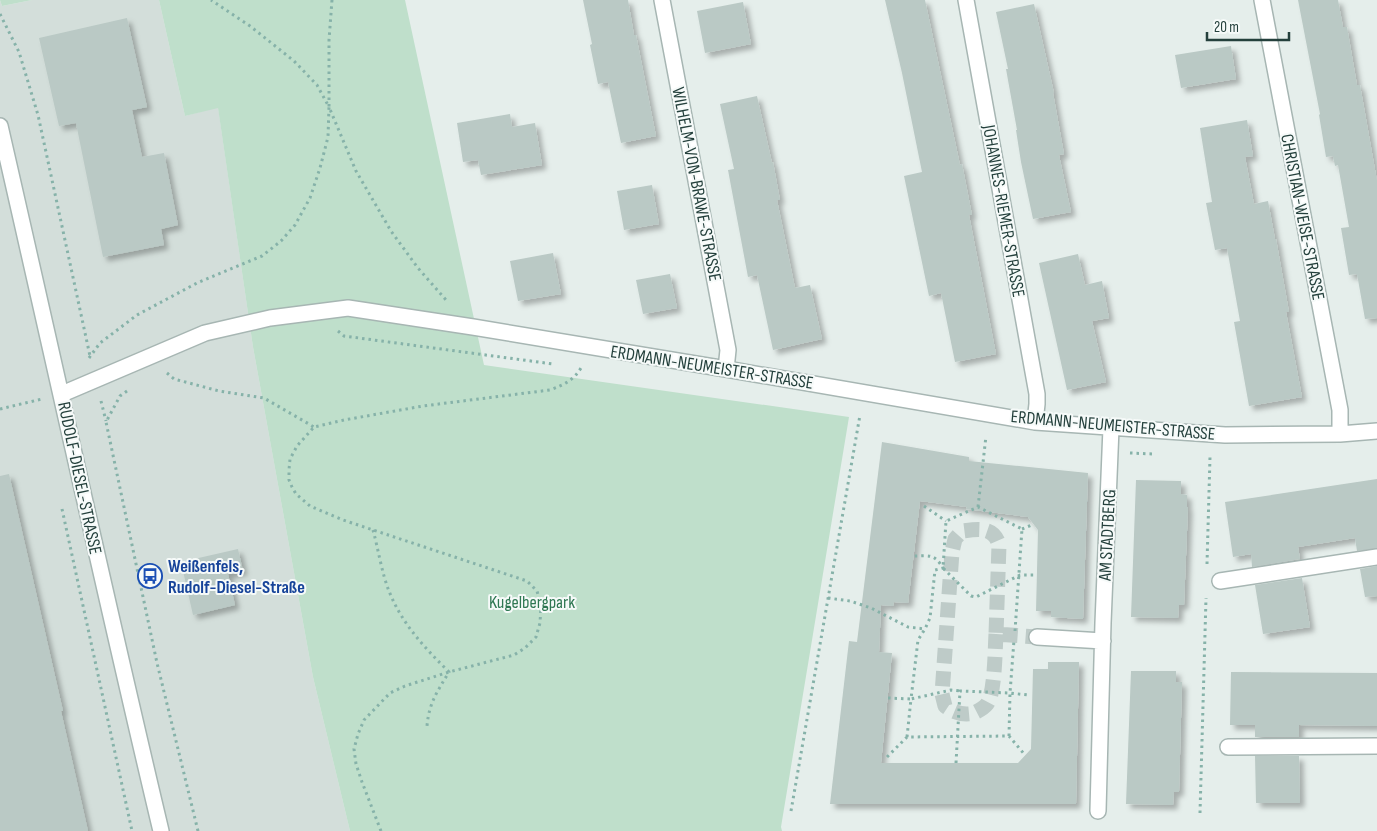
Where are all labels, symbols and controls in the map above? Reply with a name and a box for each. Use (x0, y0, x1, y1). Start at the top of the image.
scale bar (1207, 10, 1290, 42)
text: 20 m (1214, 18, 1239, 37)
street label: WILHELM-VON-BRAWE-STRASSE (667, 85, 726, 283)
street label: JOHANNES-RIEMER-STRASSE (978, 122, 1029, 299)
street label: CHRISTIAN-WEISE-STRASSE (1276, 132, 1329, 302)
street label: ERDMANN-NEUMEISTER-STRASSE (609, 341, 815, 394)
street label: RUDOLF-DIESEL-STRASSE (53, 400, 106, 556)
street label: ERDMANN-NEUMEISTER-STRASSE (1010, 406, 1216, 445)
street label: AM STADTBERG (1095, 489, 1120, 582)
place label: Weißenfels, Rudolf-Diesel-Straße (168, 556, 305, 598)
bus stop icon: Weißenfels, Rudolf-Diesel-Straße (137, 563, 163, 589)
park label: Kugelbergpark (489, 592, 575, 613)

